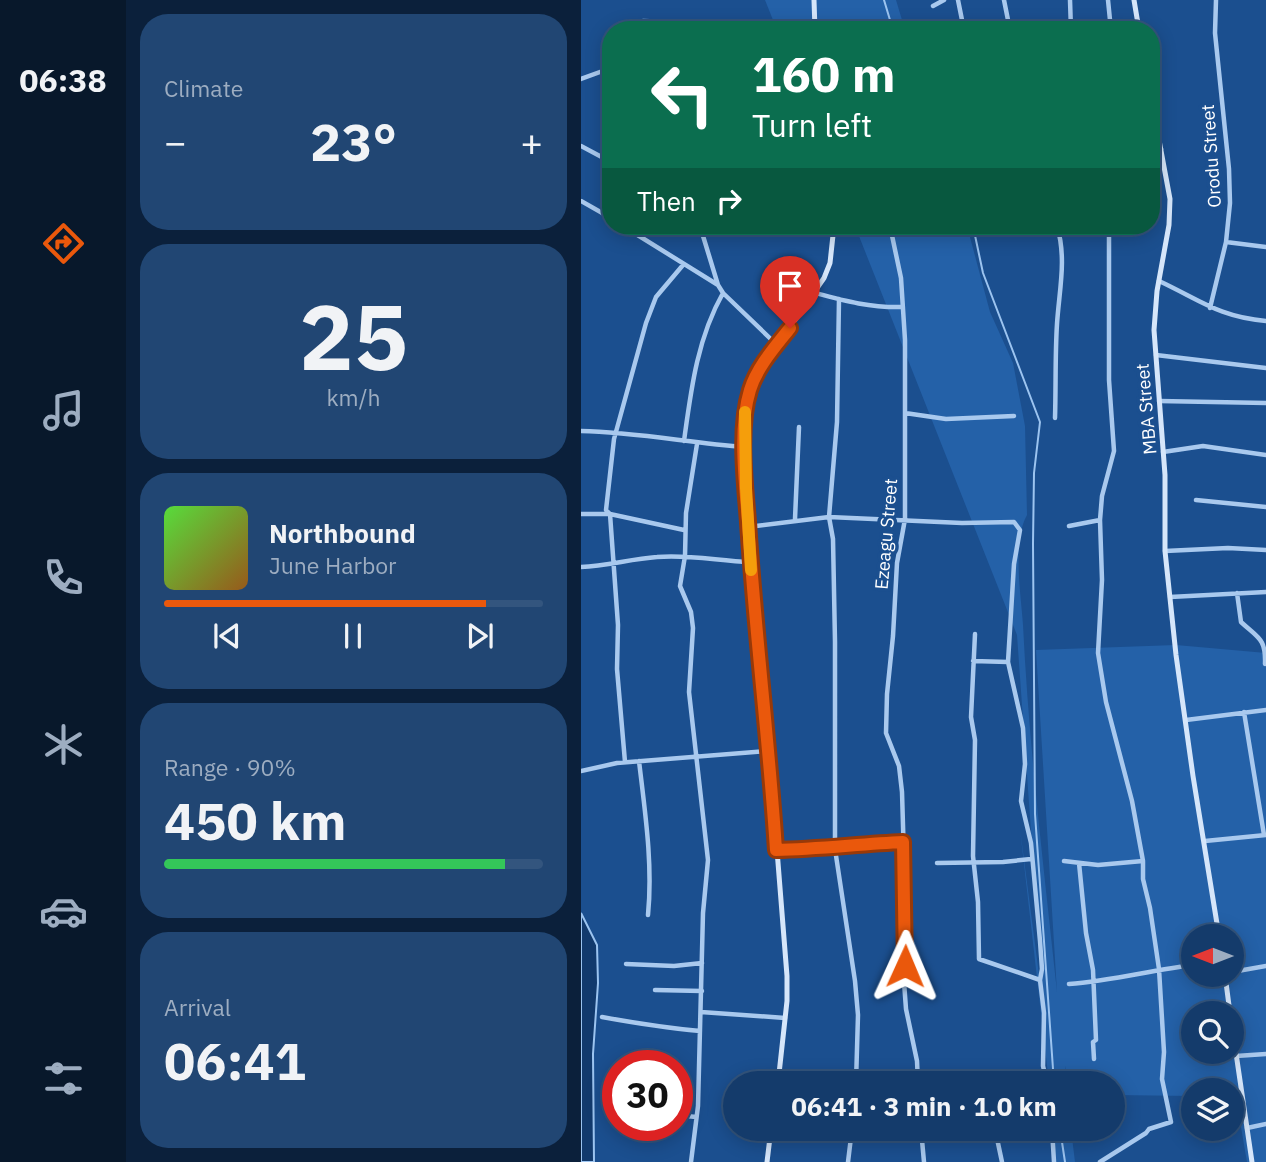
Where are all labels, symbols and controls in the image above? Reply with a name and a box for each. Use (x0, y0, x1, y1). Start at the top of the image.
text: 160 m (752, 42, 896, 105)
icon: left (637, 49, 728, 140)
text: 06:38 (19, 59, 107, 101)
text: Climate (164, 73, 243, 103)
text: Turn left (752, 104, 872, 146)
street label: Orodu Street (1196, 104, 1226, 208)
text: 23° (310, 108, 397, 175)
text: − (164, 117, 187, 166)
text: + (520, 117, 543, 166)
icon: right (710, 182, 748, 220)
text: Then (637, 184, 696, 218)
icon: directions (39, 219, 88, 268)
pin (760, 256, 820, 328)
icon: arrive (771, 267, 809, 305)
text: 25 (299, 277, 408, 395)
street label: MBA Street (1131, 362, 1161, 456)
text: km/h (326, 382, 381, 412)
icon: music (39, 386, 88, 435)
street label: Ezeagu Street (870, 477, 902, 591)
text: Northbound (269, 516, 416, 550)
text: June Harbor (269, 550, 397, 580)
icon: phone (39, 553, 88, 602)
icon: previous (208, 617, 246, 655)
icon: pause (334, 617, 372, 655)
icon: next (461, 617, 499, 655)
icon: climate (39, 720, 88, 769)
text: Range · 90% (164, 752, 296, 782)
text: 450 km (164, 787, 346, 854)
icon: car (39, 887, 88, 936)
north arrow (1181, 924, 1244, 987)
map controls (1181, 924, 1244, 1141)
position arrow (868, 929, 942, 1003)
text: Arrival (164, 992, 231, 1022)
button: search (1181, 1001, 1244, 1064)
text: 06:41 (164, 1027, 306, 1094)
speed limit sign: 30 (602, 1050, 693, 1141)
icon: filters (39, 1054, 88, 1103)
button: layers (1181, 1078, 1244, 1141)
text: 06:41 · 3 min · 1.0 km (791, 1089, 1057, 1123)

